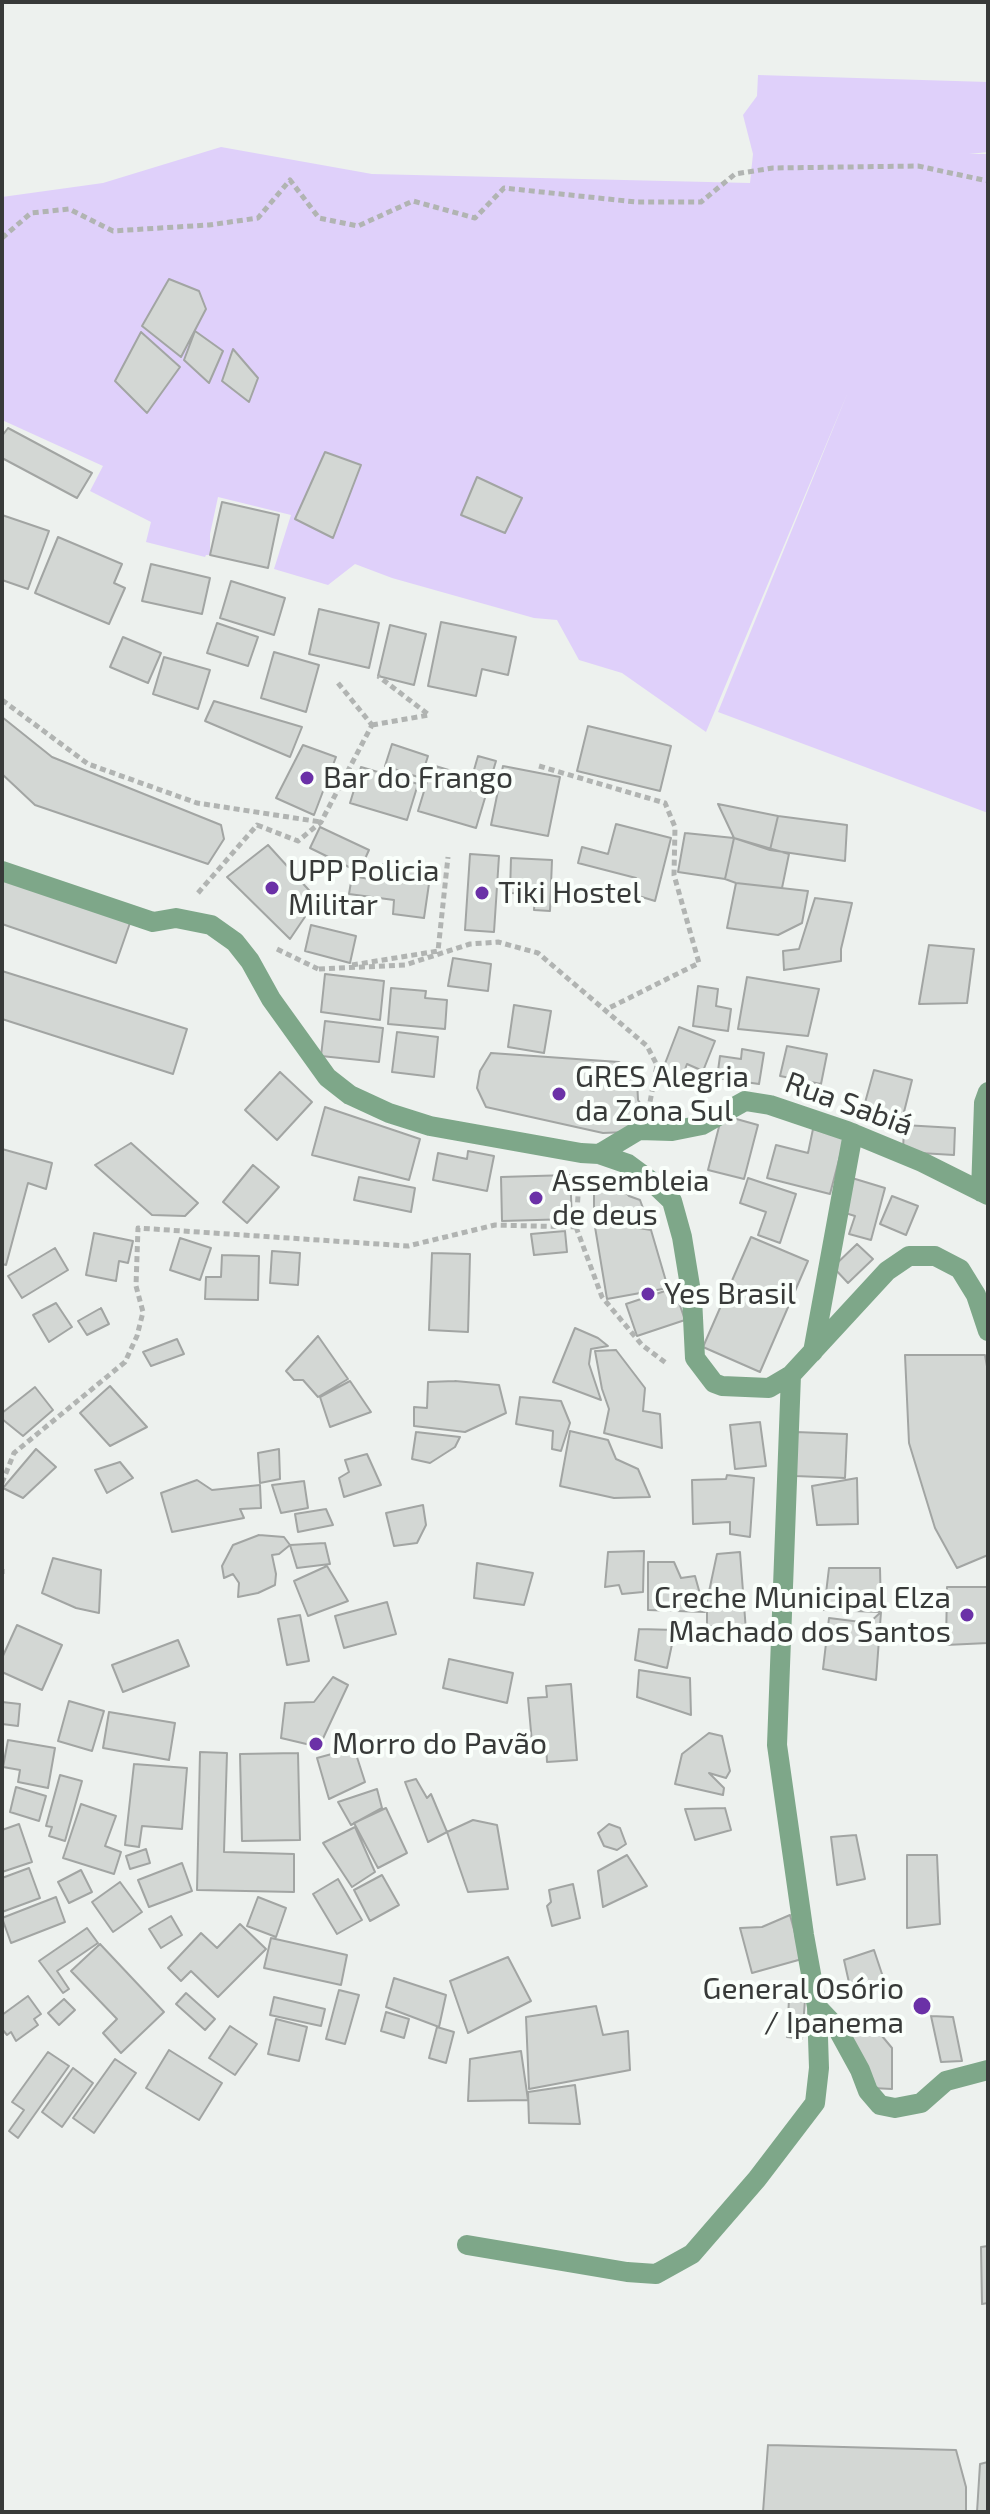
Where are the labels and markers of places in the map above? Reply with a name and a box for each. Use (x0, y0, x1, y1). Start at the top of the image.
place label: Bar do Frango (323, 760, 513, 796)
marker: Bar do Frango (298, 769, 316, 787)
place label: UPP Policia Militar (288, 853, 440, 924)
place label: Tiki Hostel (498, 875, 641, 911)
marker: UPP Policia Militar (263, 879, 281, 897)
marker: Tiki Hostel (473, 884, 491, 902)
place label: GRES Alegria da Zona Sul (575, 1059, 749, 1130)
marker: GRES Alegria da Zona Sul (550, 1085, 568, 1103)
place label: Assembleia de deus (552, 1163, 710, 1234)
marker: Assembleia de deus (527, 1189, 545, 1207)
place label: Yes Brasil (664, 1276, 796, 1312)
marker: Yes Brasil (639, 1285, 657, 1303)
place label: Creche Municipal Elza Machado dos Santos (654, 1580, 951, 1650)
marker: Creche Municipal Elza Machado dos Santos (958, 1606, 976, 1624)
place label: Morro do Pavão (332, 1726, 547, 1762)
marker: Morro do Pavão (307, 1735, 325, 1753)
place label: General Osório / Ipanema (703, 1971, 904, 2042)
marker: General Osório / Ipanema (911, 1995, 933, 2017)

